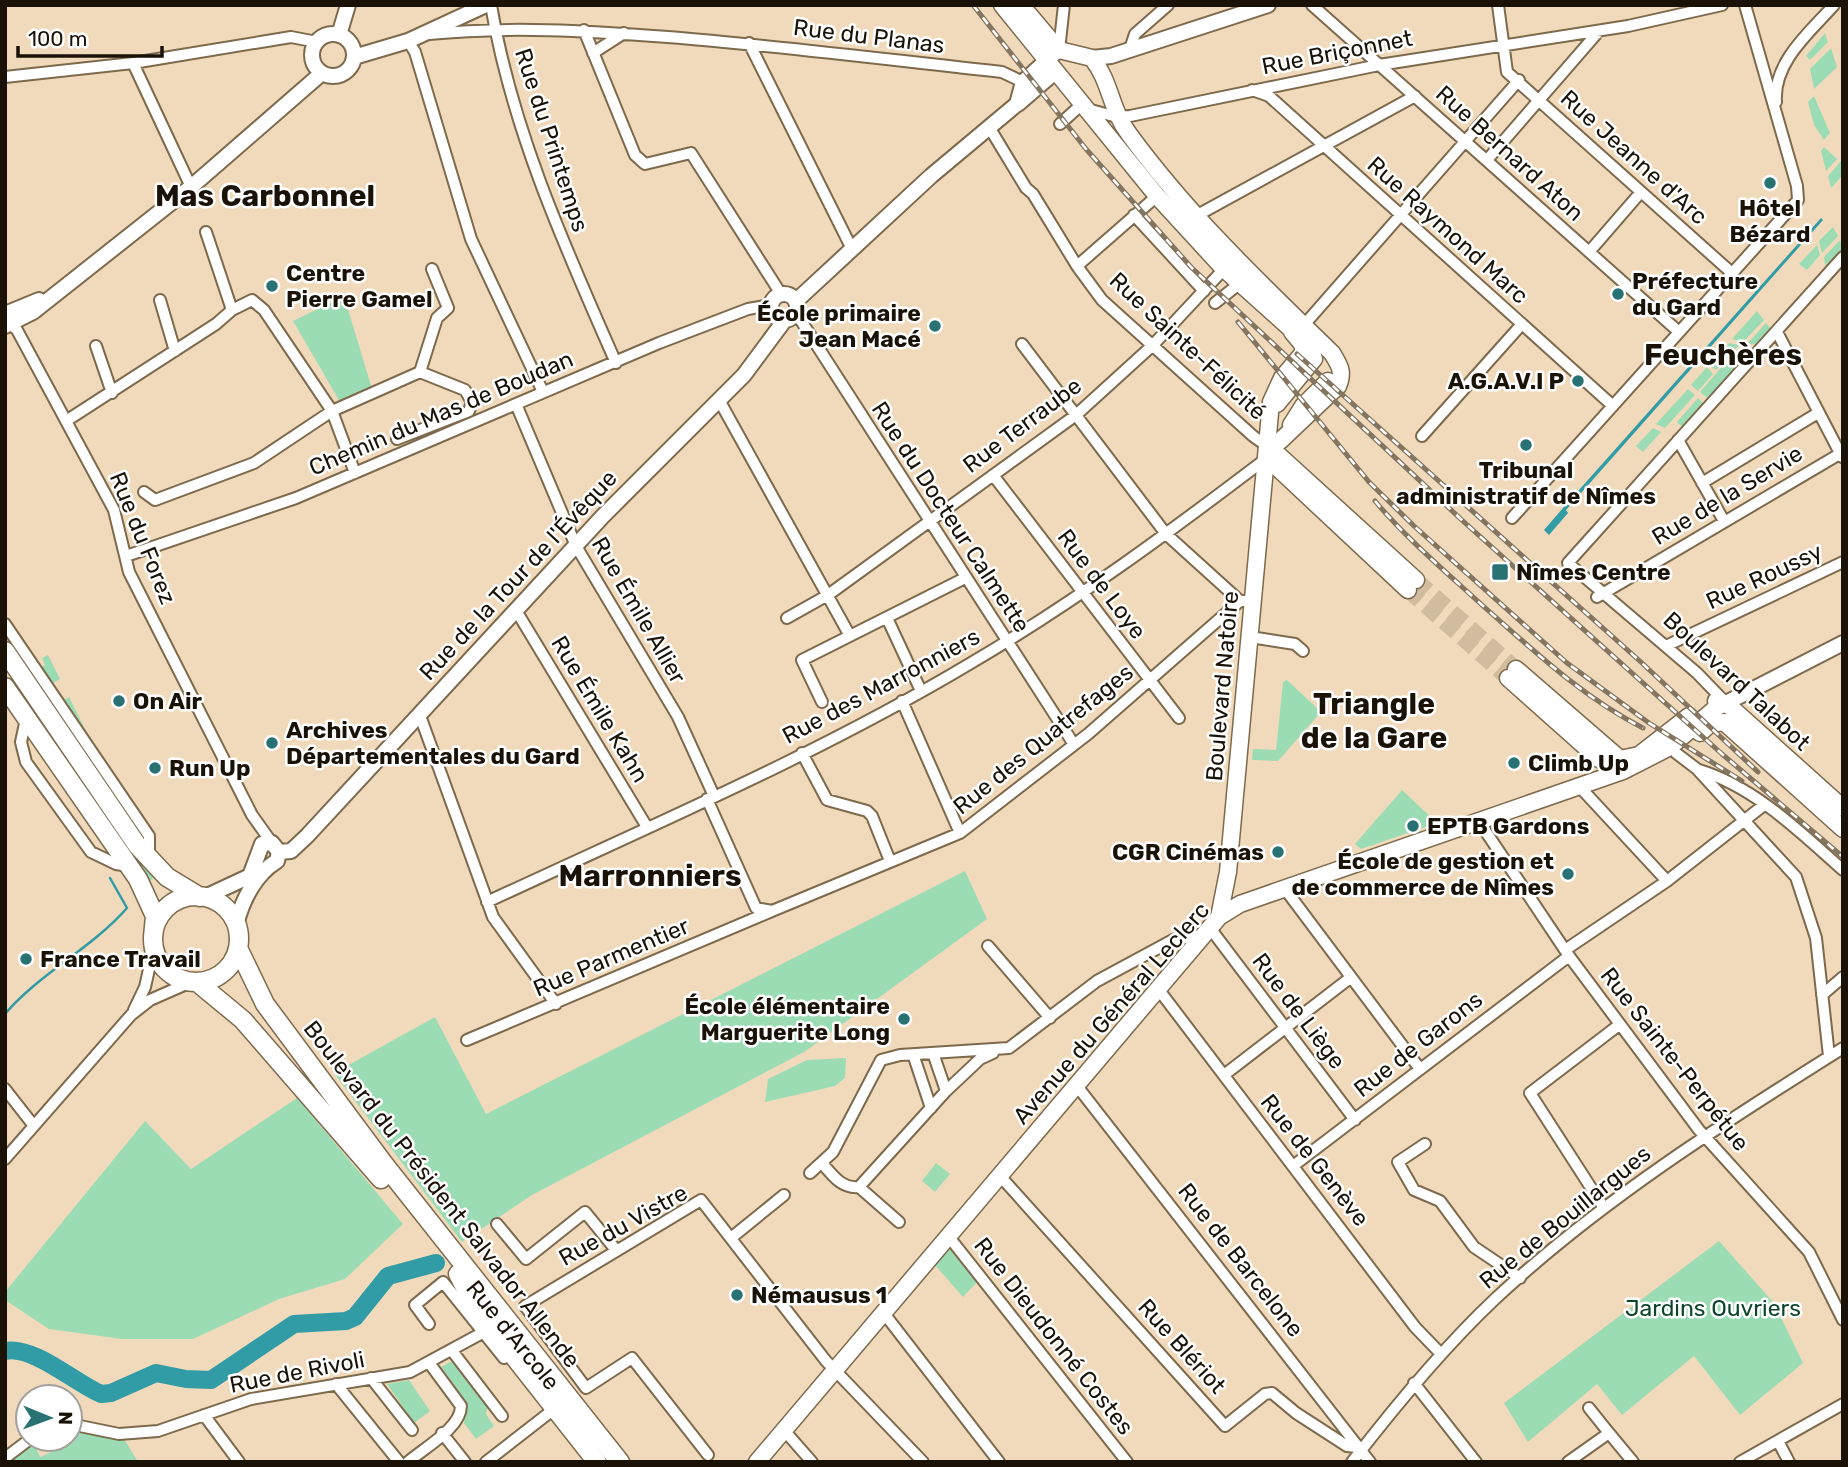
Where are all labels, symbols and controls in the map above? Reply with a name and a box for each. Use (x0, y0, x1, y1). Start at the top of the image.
street label: Rue du Planas (792, 13, 946, 59)
scale bar (18, 14, 161, 58)
street label: Rue Briçonnet (1259, 24, 1415, 80)
text: 100 m (28, 26, 87, 51)
street label: Rue du Printemps (509, 45, 595, 235)
street label: Rue Bernard Aton (1430, 79, 1590, 227)
street label: Rue Jeanne d'Arc (1555, 84, 1713, 230)
street label: Rue Raymond Marc (1362, 150, 1534, 310)
marker: Hôtel Bézard (1762, 175, 1778, 191)
district label: Mas Carbonnel (155, 178, 375, 214)
place label: Hôtel Bézard (1730, 194, 1810, 248)
place label: Centre Pierre Gamel (286, 259, 433, 313)
street label: Rue Sainte-Félicité (1104, 266, 1272, 426)
place label: Préfecture du Gard (1632, 267, 1758, 321)
marker: Centre Pierre Gamel (264, 278, 280, 294)
marker: Préfecture du Gard (1610, 286, 1626, 302)
place label: École primaire Jean Macé (757, 299, 921, 353)
marker: École primaire Jean Macé (927, 318, 943, 334)
district label: Feuchères (1644, 337, 1802, 373)
street label: Chemin du Mas de Boudan (305, 345, 577, 481)
place label: A.G.A.V.I P (1448, 367, 1564, 395)
street label: Rue Terraube (957, 371, 1087, 479)
marker: A.G.A.V.I P (1570, 373, 1586, 389)
street label: Rue du Docteur Calmette (866, 396, 1036, 638)
marker: Tribunal administratif de Nîmes (1518, 437, 1534, 453)
street label: Rue de la Servie (1647, 439, 1807, 551)
place label: Tribunal administratif de Nîmes (1396, 456, 1656, 510)
street label: Rue de la Tour de l'Évêque (413, 464, 623, 686)
street label: Rue du Forez (104, 468, 182, 608)
street label: Rue de Loye (1052, 524, 1152, 644)
street label: Rue Émile Allier (586, 532, 692, 689)
street label: Rue Roussy (1701, 537, 1827, 615)
place label: Nîmes Centre (1516, 558, 1671, 586)
marker: Nîmes Centre (1490, 562, 1510, 582)
street label: Boulevard Natoire (1200, 590, 1244, 782)
street label: Boulevard Talabot (1658, 606, 1816, 756)
street label: Rue des Marronniers (777, 622, 985, 750)
street label: Rue Émile Kahn (545, 631, 655, 787)
street label: Rue des Quatrefages (947, 658, 1139, 820)
district label: Triangle de la Gare (1301, 686, 1447, 756)
place label: On Air (133, 687, 203, 715)
marker: On Air (111, 693, 127, 709)
place label: Archives Départementales du Gard (286, 716, 580, 770)
marker: Archives Départementales du Gard (264, 735, 280, 751)
place label: Climb Up (1528, 749, 1629, 777)
place label: Run Up (169, 754, 251, 782)
marker: Climb Up (1506, 755, 1522, 771)
marker: Run Up (147, 760, 163, 776)
place label: EPTB Gardons (1427, 812, 1590, 840)
marker: EPTB Gardons (1405, 818, 1421, 834)
place label: CGR Cinémas (1112, 838, 1264, 866)
marker: CGR Cinémas (1270, 844, 1286, 860)
place label: École de gestion et de commerce de Nîmes (1291, 847, 1554, 901)
district label: Marronniers (558, 858, 742, 894)
marker: École de gestion et de commerce de Nîmes (1560, 866, 1576, 882)
street label: Avenue du Général Leclerc (1007, 896, 1215, 1130)
street label: Rue Parmentier (529, 911, 693, 1002)
place label: France Travail (40, 945, 201, 973)
street label: Rue de Liège (1246, 948, 1352, 1074)
marker: France Travail (18, 951, 34, 967)
street label: Rue Sainte-Perpétue (1595, 962, 1755, 1156)
street label: Rue de Garons (1348, 985, 1488, 1103)
place label: École élémentaire Marguerite Long (684, 992, 890, 1046)
marker: École élémentaire Marguerite Long (896, 1011, 912, 1027)
street label: Boulevard du Président Salvador Allende (298, 1015, 586, 1373)
street label: Rue de Genève (1255, 1088, 1375, 1232)
street label: Rue de Bouillargues (1474, 1139, 1656, 1295)
street label: Rue du Vistre (554, 1178, 692, 1272)
street label: Rue de Barcelone (1172, 1178, 1310, 1342)
street label: Rue Dieudonné Costes (968, 1232, 1140, 1440)
street label: Rue d'Arcole (460, 1275, 566, 1395)
place label: Némausus 1 (751, 1281, 887, 1309)
marker: Némausus 1 (729, 1287, 745, 1303)
street label: Rue Blériot (1132, 1293, 1232, 1399)
park label: Jardins Ouvriers (1625, 1294, 1801, 1322)
street label: Rue de Rivoli (227, 1345, 367, 1399)
north arrow (14, 1383, 84, 1453)
text: N (54, 1411, 77, 1425)

